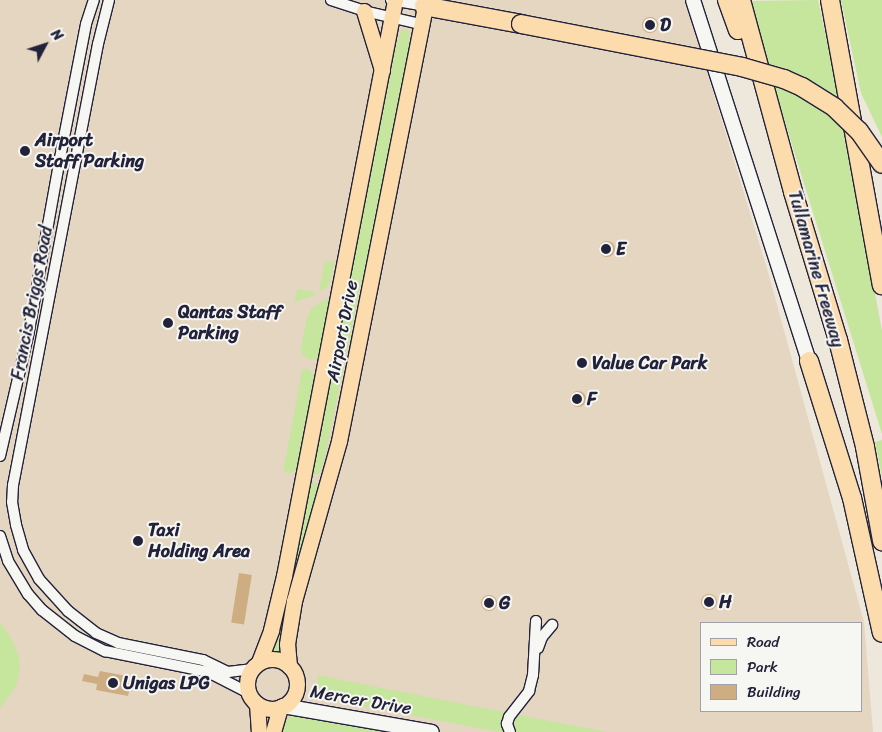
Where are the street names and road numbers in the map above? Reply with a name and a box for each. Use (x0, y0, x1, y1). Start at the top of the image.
street label: Tullamarine Freeway (783, 188, 849, 350)
street label: Francis Briggs Road (6, 224, 58, 382)
street label: Airport Drive (322, 278, 362, 384)
street label: Mercer Drive (309, 680, 413, 720)

